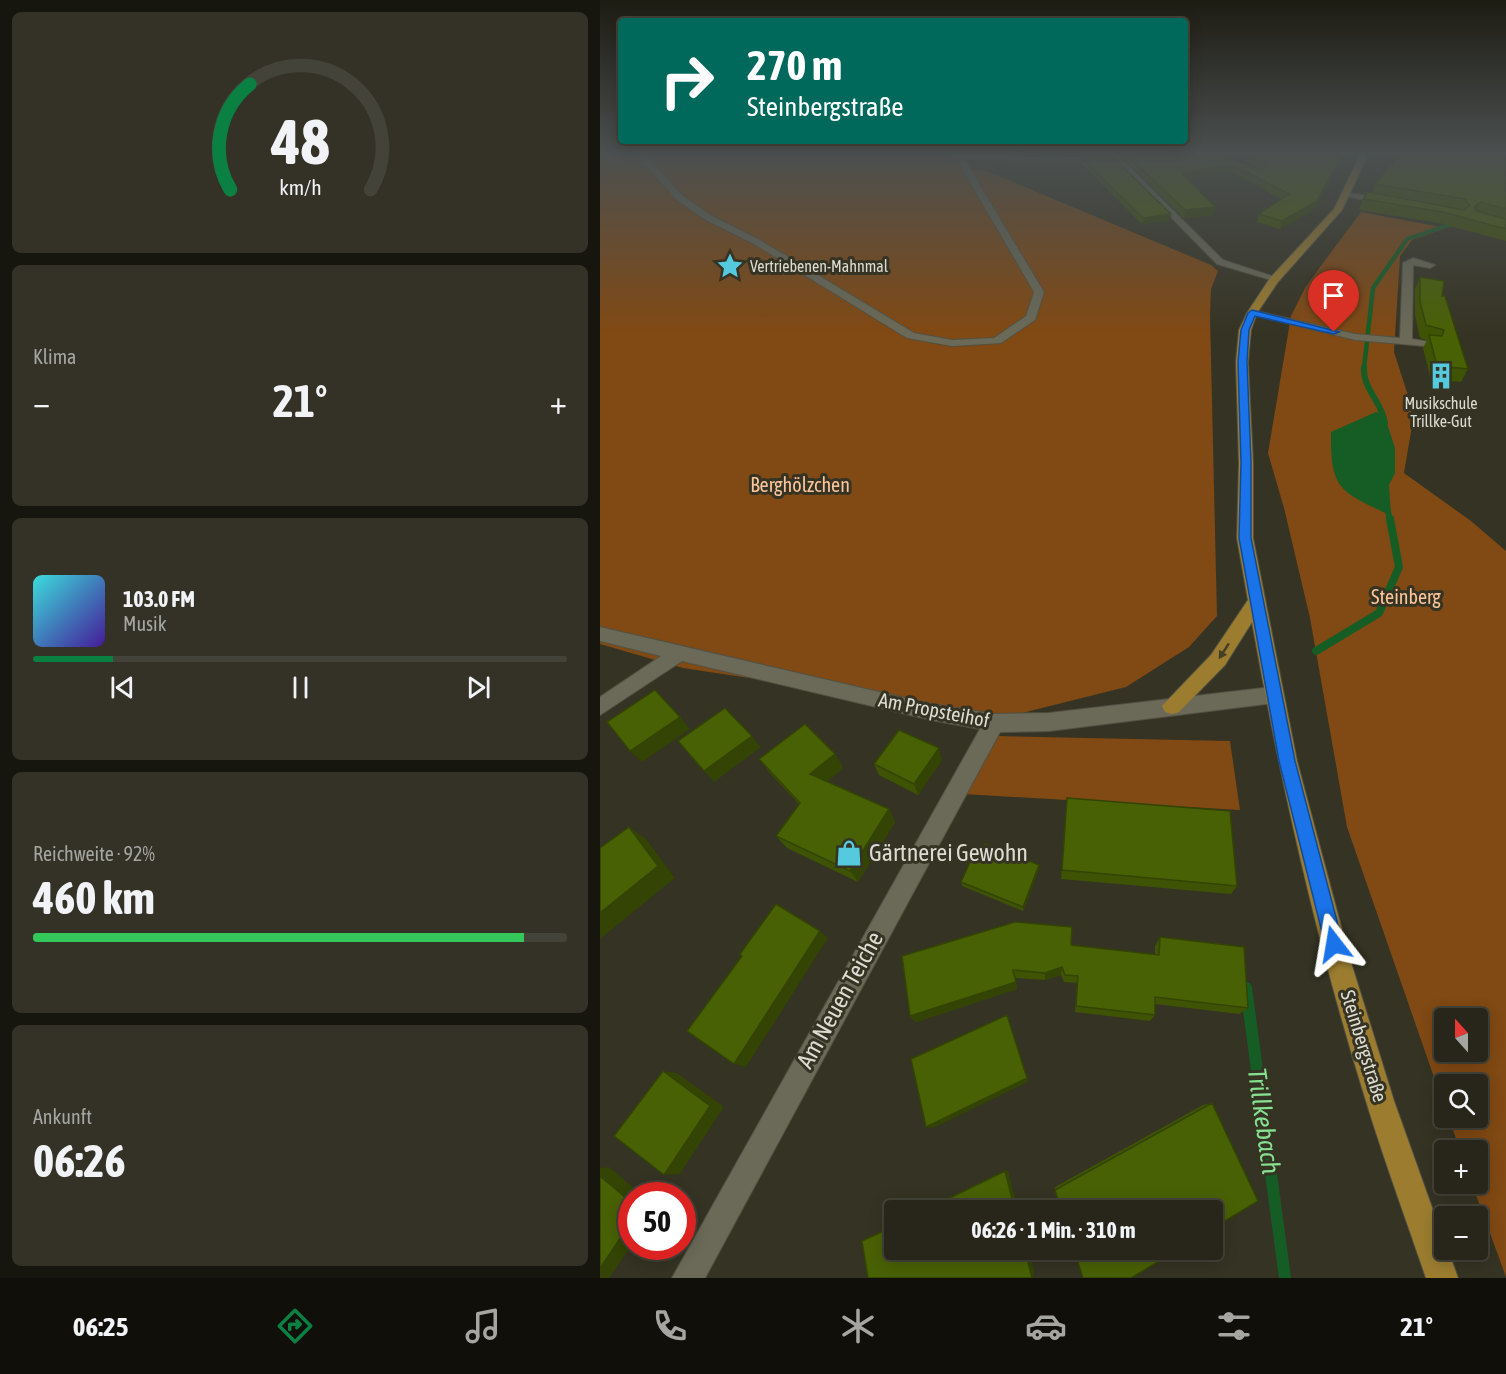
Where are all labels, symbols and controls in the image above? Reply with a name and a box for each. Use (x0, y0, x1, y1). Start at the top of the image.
text: 270 m (747, 41, 842, 89)
icon: right (648, 42, 726, 120)
text: Steinbergstraße (747, 91, 903, 122)
text: 48 (270, 106, 329, 177)
text: km/h (279, 175, 321, 200)
place icon: Vertriebenen-Mahnmal (715, 251, 745, 281)
place label: Vertriebenen-Mahnmal (750, 257, 889, 275)
pin (1308, 270, 1359, 332)
icon: arrive (1317, 279, 1350, 312)
text: Klima (33, 345, 76, 368)
building icon: Musikschule Trillke-Gut (1426, 361, 1456, 391)
text: 21° (273, 375, 327, 427)
text: − (33, 383, 50, 421)
text: + (550, 383, 567, 421)
place label: Musikschule Trillke-Gut (1404, 394, 1478, 430)
park label: Berghölzchen (750, 473, 850, 496)
park label: Steinberg (1371, 585, 1441, 608)
text: 103.0 FM (123, 586, 195, 612)
text: Musik (123, 612, 167, 635)
one-way arrow (1219, 642, 1230, 659)
icon: previous (106, 671, 139, 704)
icon: pause (284, 671, 317, 704)
icon: next (462, 671, 495, 704)
street label: Am Propsteihof (877, 687, 992, 732)
shop icon: Gärtnerei Gewohn (834, 838, 864, 868)
place label: Gärtnerei Gewohn (869, 839, 1028, 866)
text: Reichweite · 92% (33, 842, 155, 865)
text: 460 km (33, 872, 155, 924)
position arrow (1302, 912, 1366, 976)
street label: Am Neuen Teiche (791, 927, 888, 1073)
street label: Steinbergstraße (1337, 987, 1392, 1105)
north arrow (1434, 1008, 1488, 1062)
map controls (1434, 1008, 1488, 1260)
water label: Trillkebach (1242, 1066, 1286, 1176)
button: search (1434, 1074, 1488, 1128)
text: Ankunft (33, 1105, 92, 1128)
text: 06:26 (33, 1135, 126, 1187)
button: + (1434, 1140, 1488, 1194)
speed limit sign: 50 (618, 1182, 696, 1260)
button: − (1434, 1206, 1488, 1260)
text: 06:26 · 1 Min. · 310 m (971, 1217, 1136, 1243)
icon: directions (274, 1305, 316, 1347)
icon: music (462, 1305, 504, 1347)
icon: phone (649, 1305, 691, 1347)
icon: climate (837, 1305, 879, 1347)
icon: car (1025, 1305, 1067, 1347)
icon: filters (1213, 1305, 1255, 1347)
text: 06:25 (73, 1311, 128, 1342)
text: 21° (1400, 1311, 1433, 1342)

